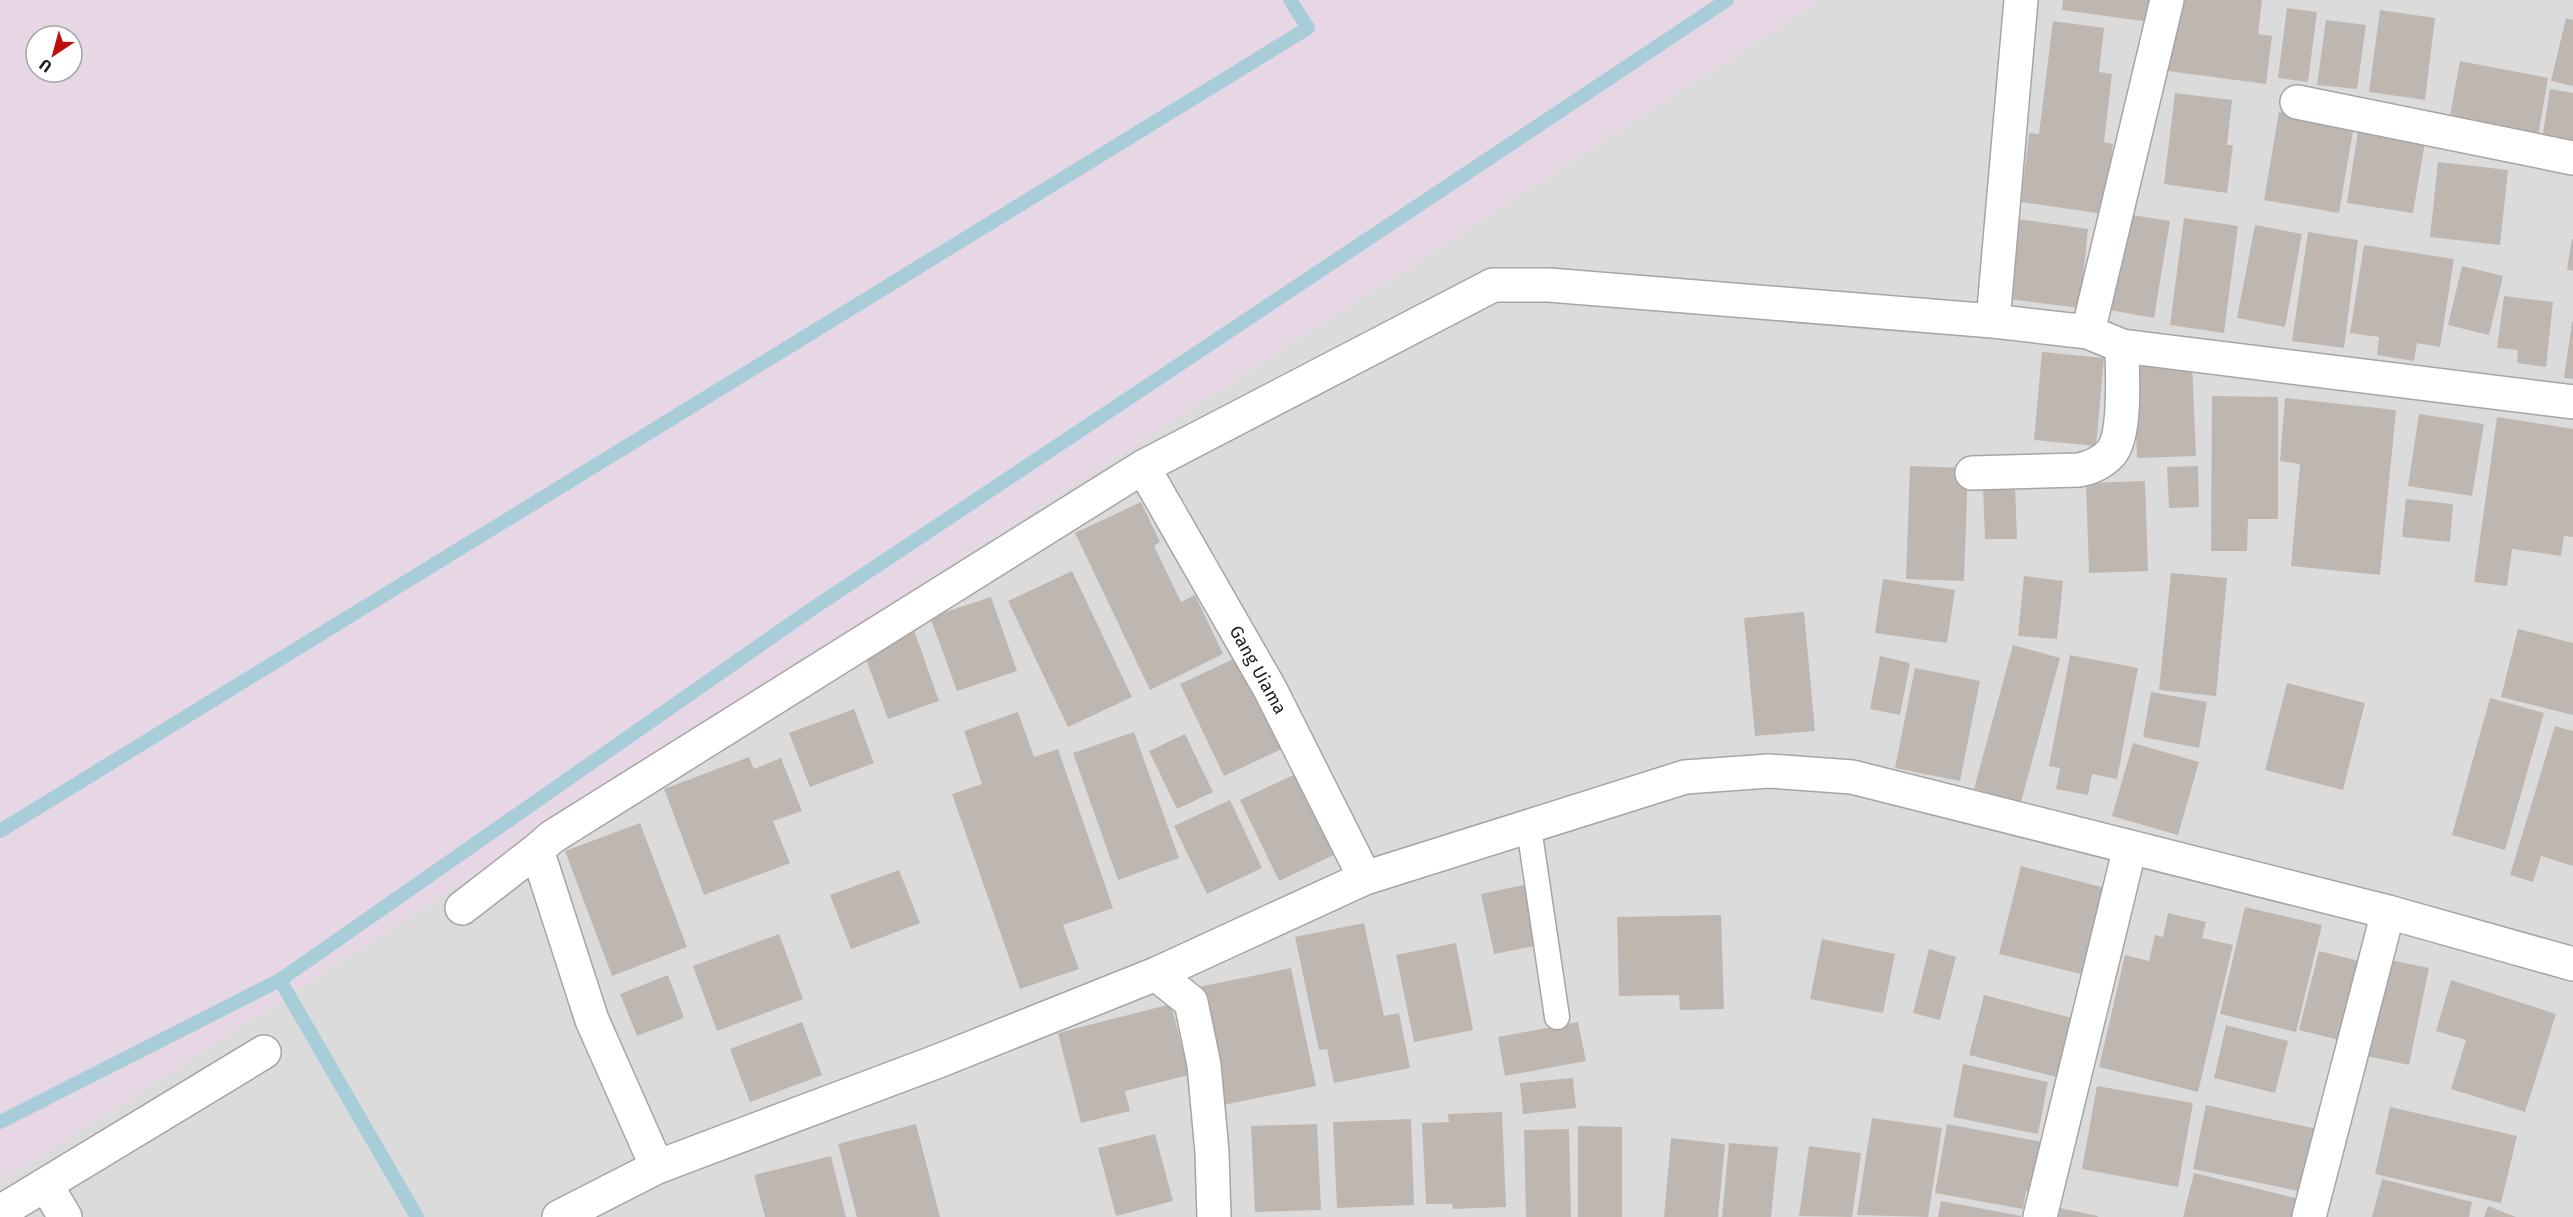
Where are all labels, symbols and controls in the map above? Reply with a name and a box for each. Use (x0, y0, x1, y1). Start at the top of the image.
north arrow (24, 24, 84, 84)
text: U (36, 55, 55, 76)
street label: Gang Uiama (1225, 622, 1291, 718)

